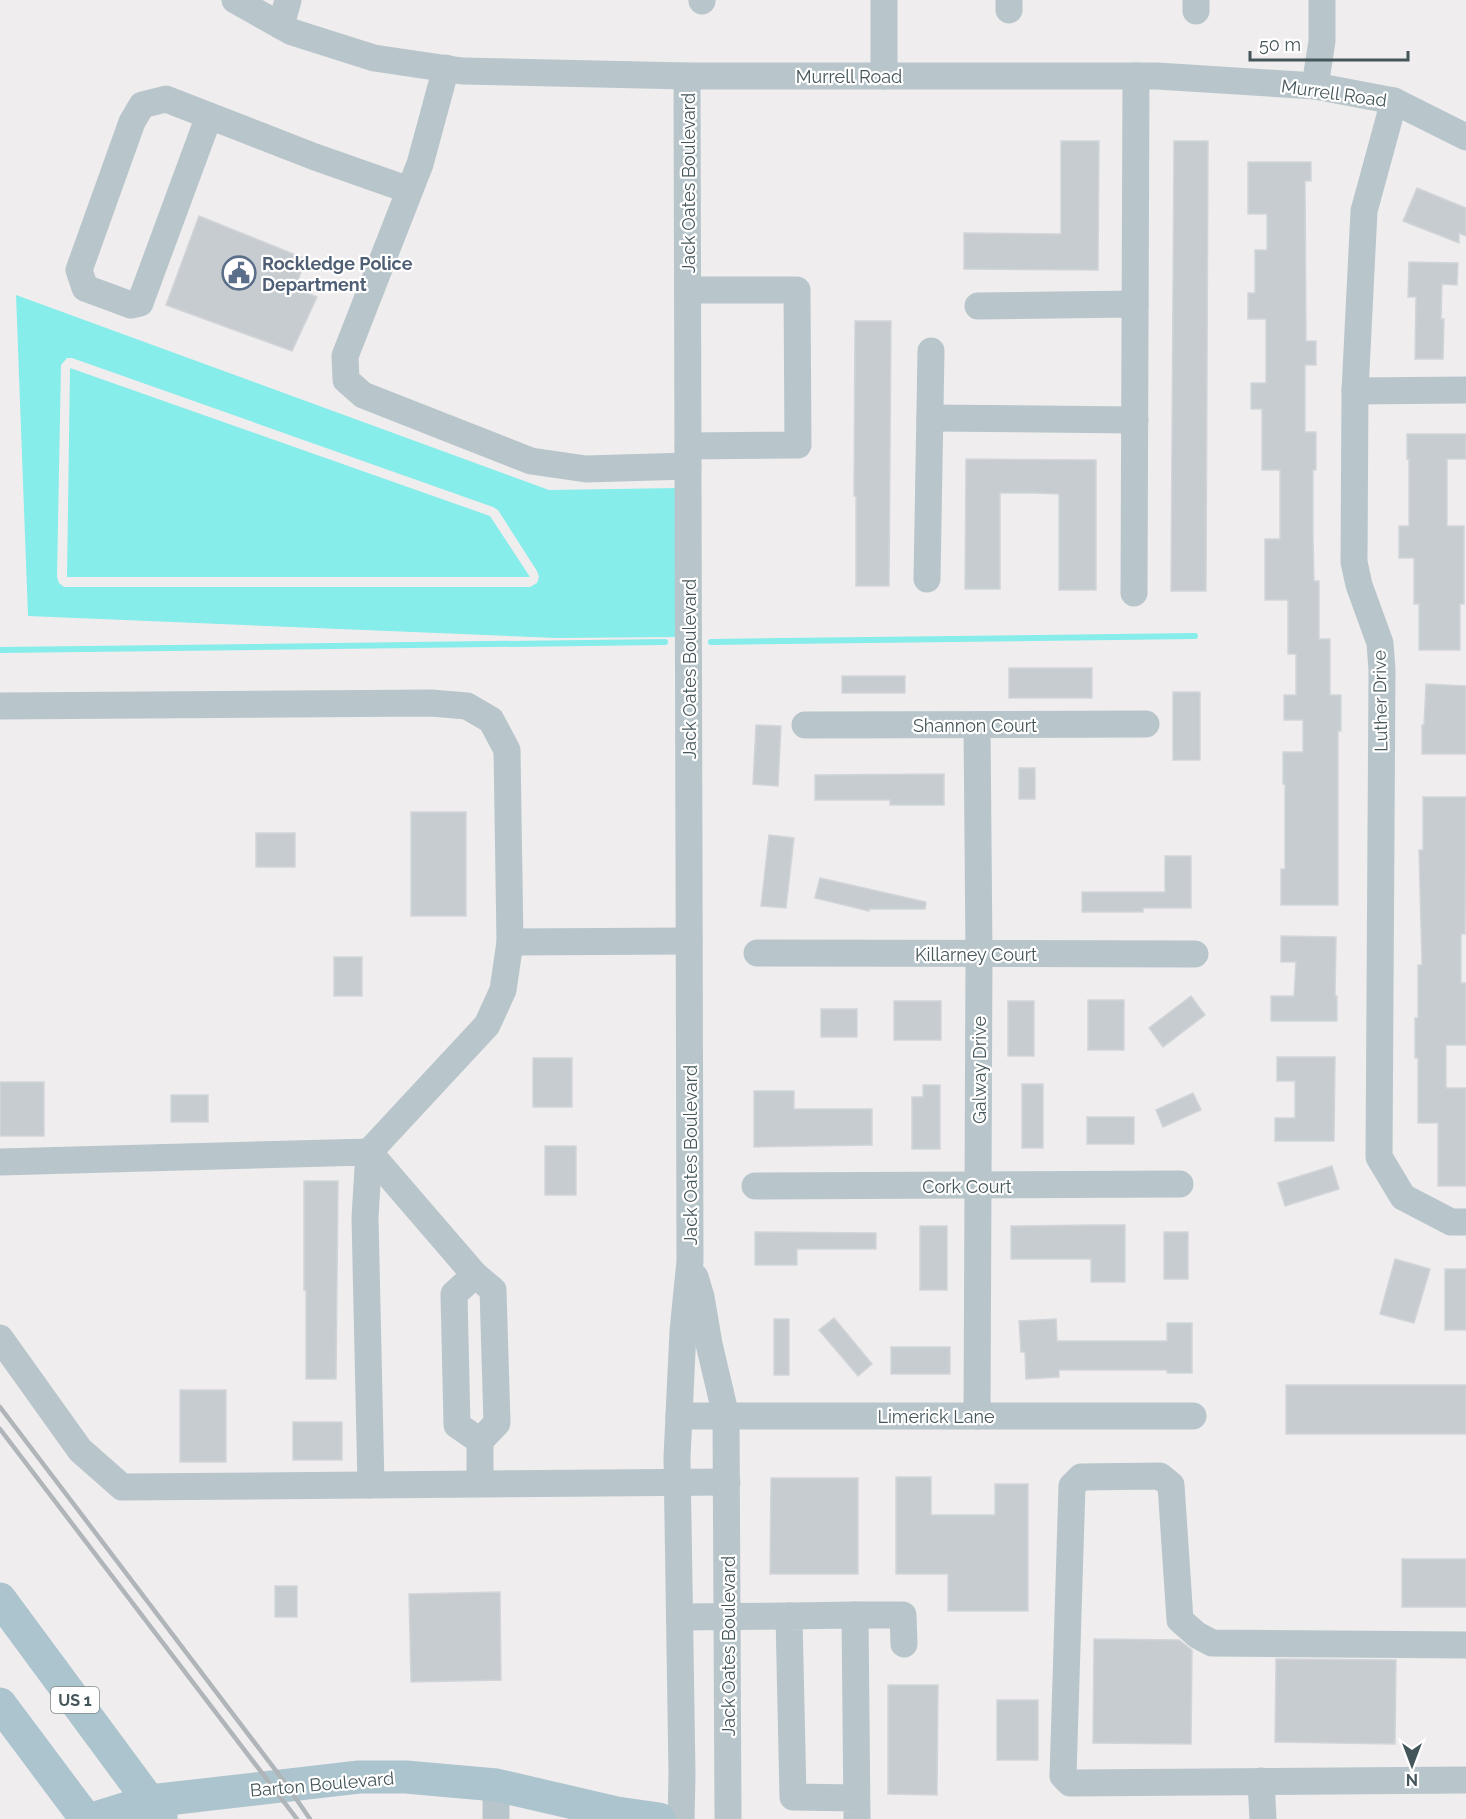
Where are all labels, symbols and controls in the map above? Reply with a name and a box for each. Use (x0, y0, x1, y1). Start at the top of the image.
scale bar (1250, 24, 1408, 62)
text: 50 m (1259, 34, 1301, 55)
street label: Murrell Road (796, 66, 902, 87)
street label: Murrell Road (1280, 75, 1388, 111)
street label: Jack Oates Boulevard (678, 93, 699, 273)
place label: Rockledge Police Department (262, 253, 413, 295)
public building icon: Rockledge Police Department (221, 255, 257, 291)
street label: Jack Oates Boulevard (679, 579, 700, 759)
street label: Luther Drive (1369, 650, 1391, 752)
street label: Shannon Court (913, 715, 1037, 736)
street label: Killarney Court (915, 944, 1037, 965)
street label: Galway Drive (969, 1016, 990, 1124)
street label: Jack Oates Boulevard (680, 1065, 701, 1245)
street label: Cork Court (922, 1176, 1012, 1197)
street label: Limerick Lane (877, 1406, 995, 1427)
street label: Jack Oates Boulevard (718, 1556, 739, 1736)
road number: US 1 (51, 1687, 99, 1713)
north arrow (1382, 1735, 1442, 1795)
street label: Barton Boulevard (249, 1767, 395, 1801)
text: N (1406, 1770, 1418, 1789)

